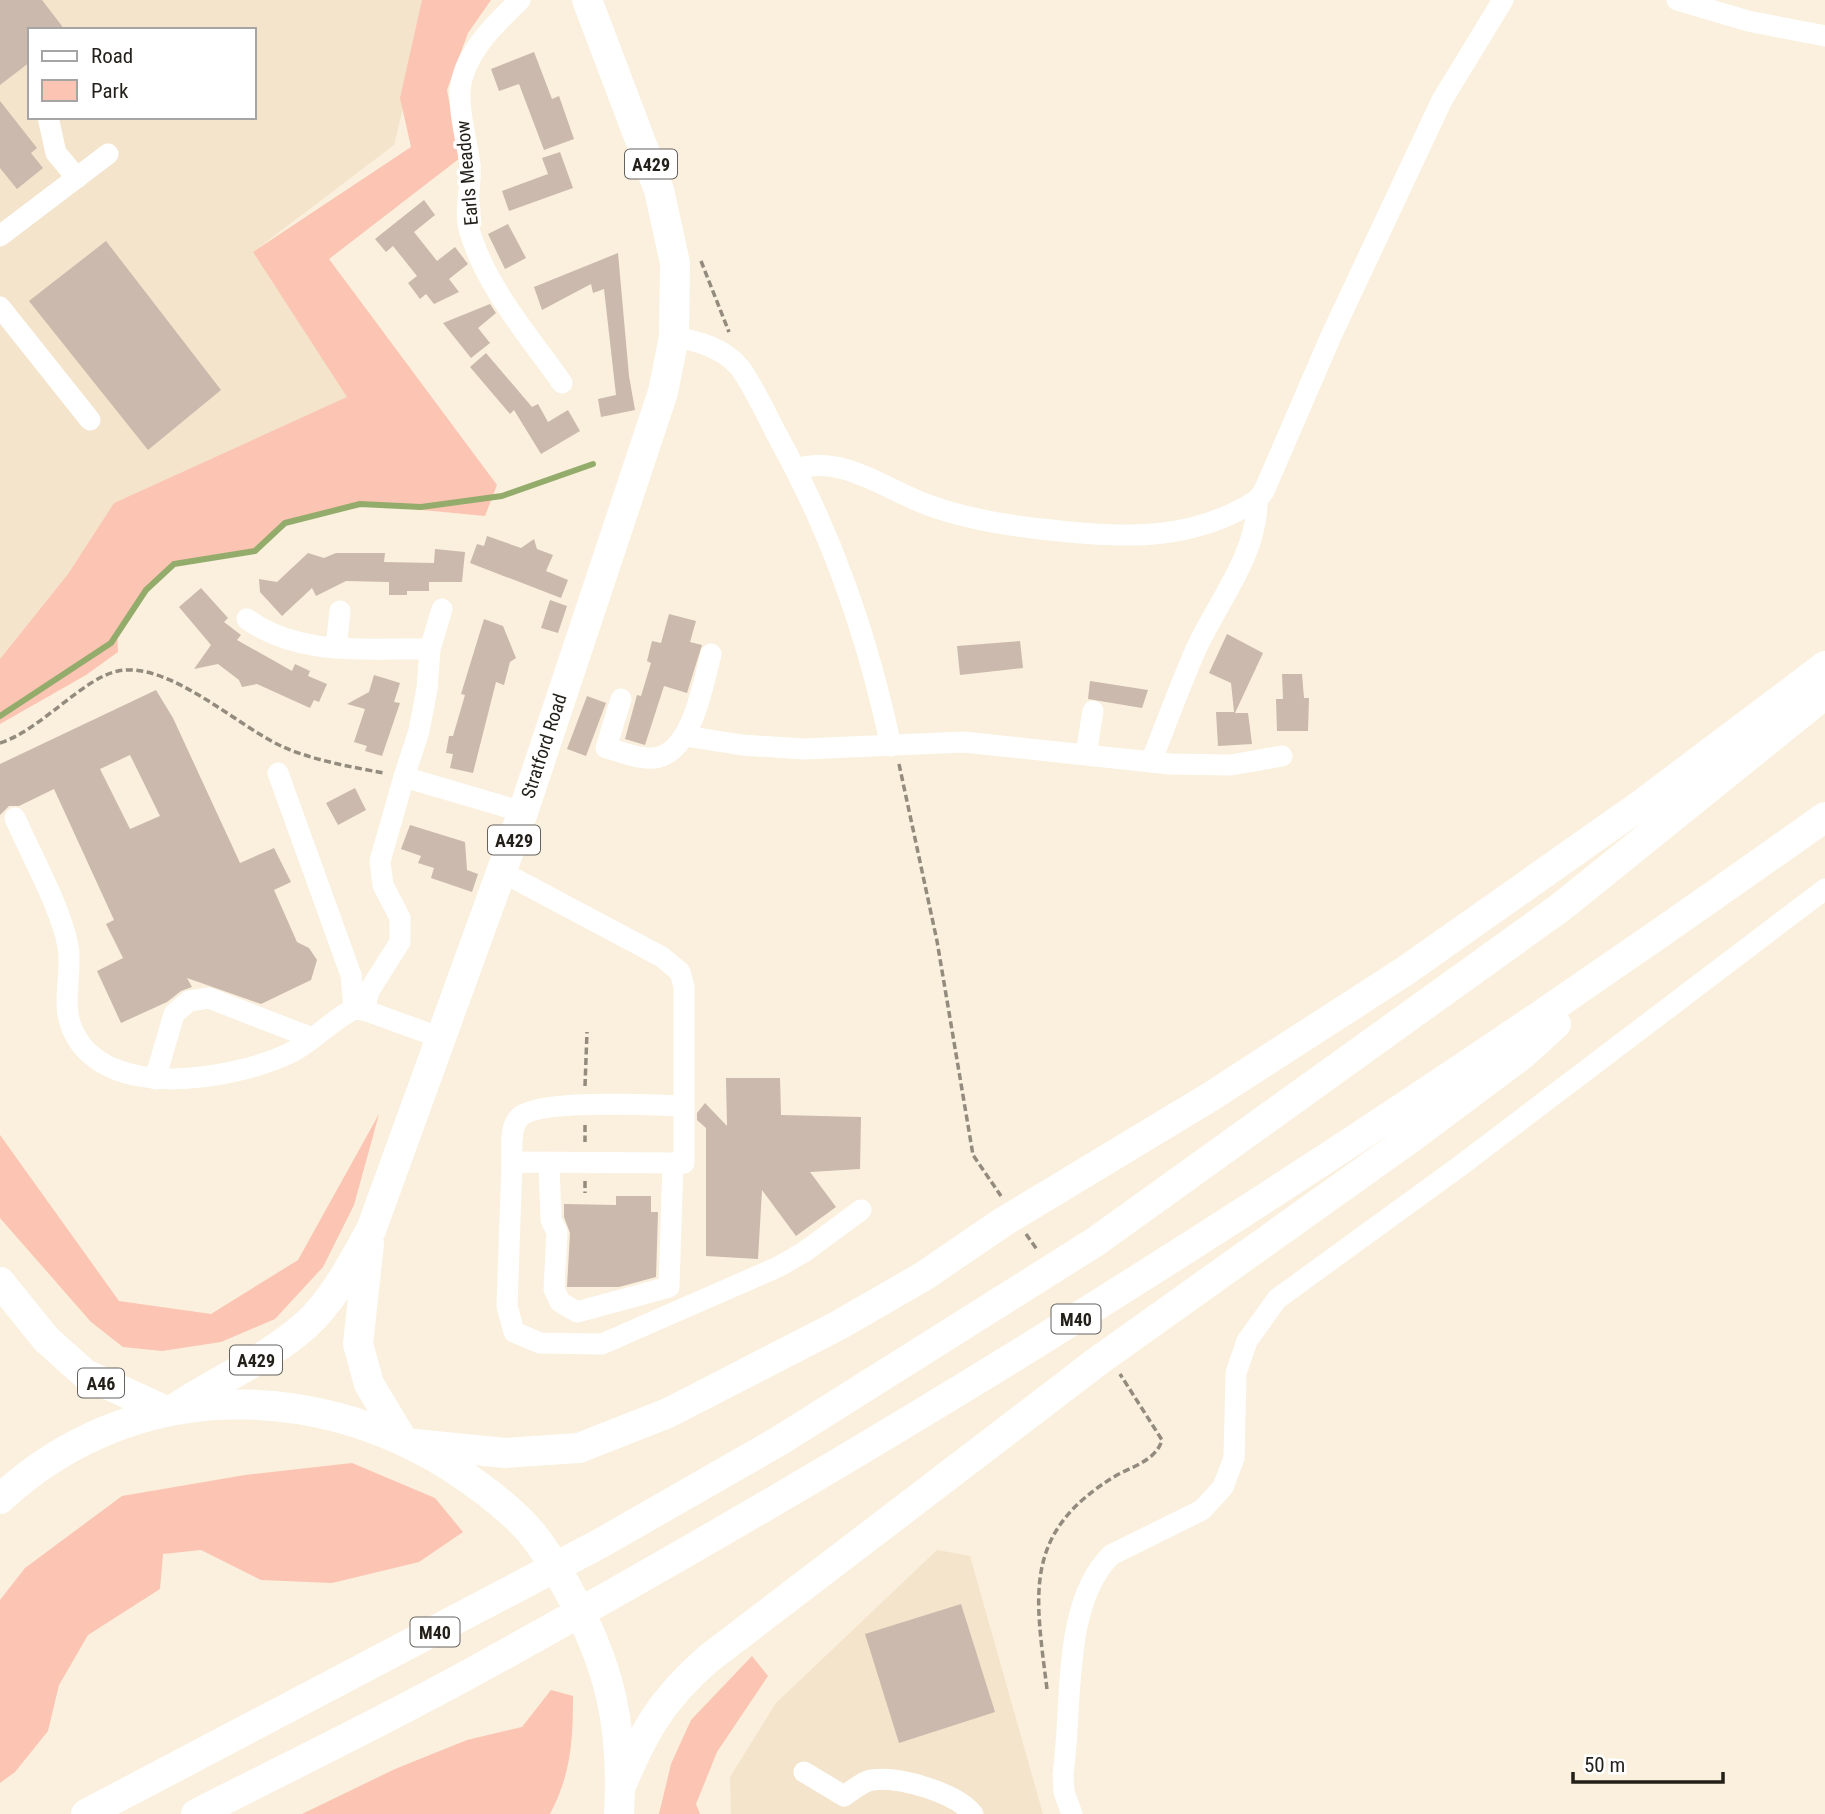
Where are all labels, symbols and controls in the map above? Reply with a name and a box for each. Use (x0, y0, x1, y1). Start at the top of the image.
legend (28, 28, 256, 119)
text: Road (91, 44, 133, 68)
text: Park (91, 79, 129, 103)
street label: Earls Meadow (451, 120, 483, 226)
road number: A429 (625, 149, 677, 178)
street label: Stratford Road (516, 691, 572, 801)
road number: A429 (488, 826, 540, 854)
road number: M40 (1052, 1304, 1100, 1334)
road number: A429 (230, 1345, 282, 1374)
road number: A46 (78, 1368, 124, 1398)
road number: M40 (410, 1618, 460, 1646)
scale bar (1573, 1741, 1724, 1785)
text: 50 m (1584, 1753, 1625, 1777)

